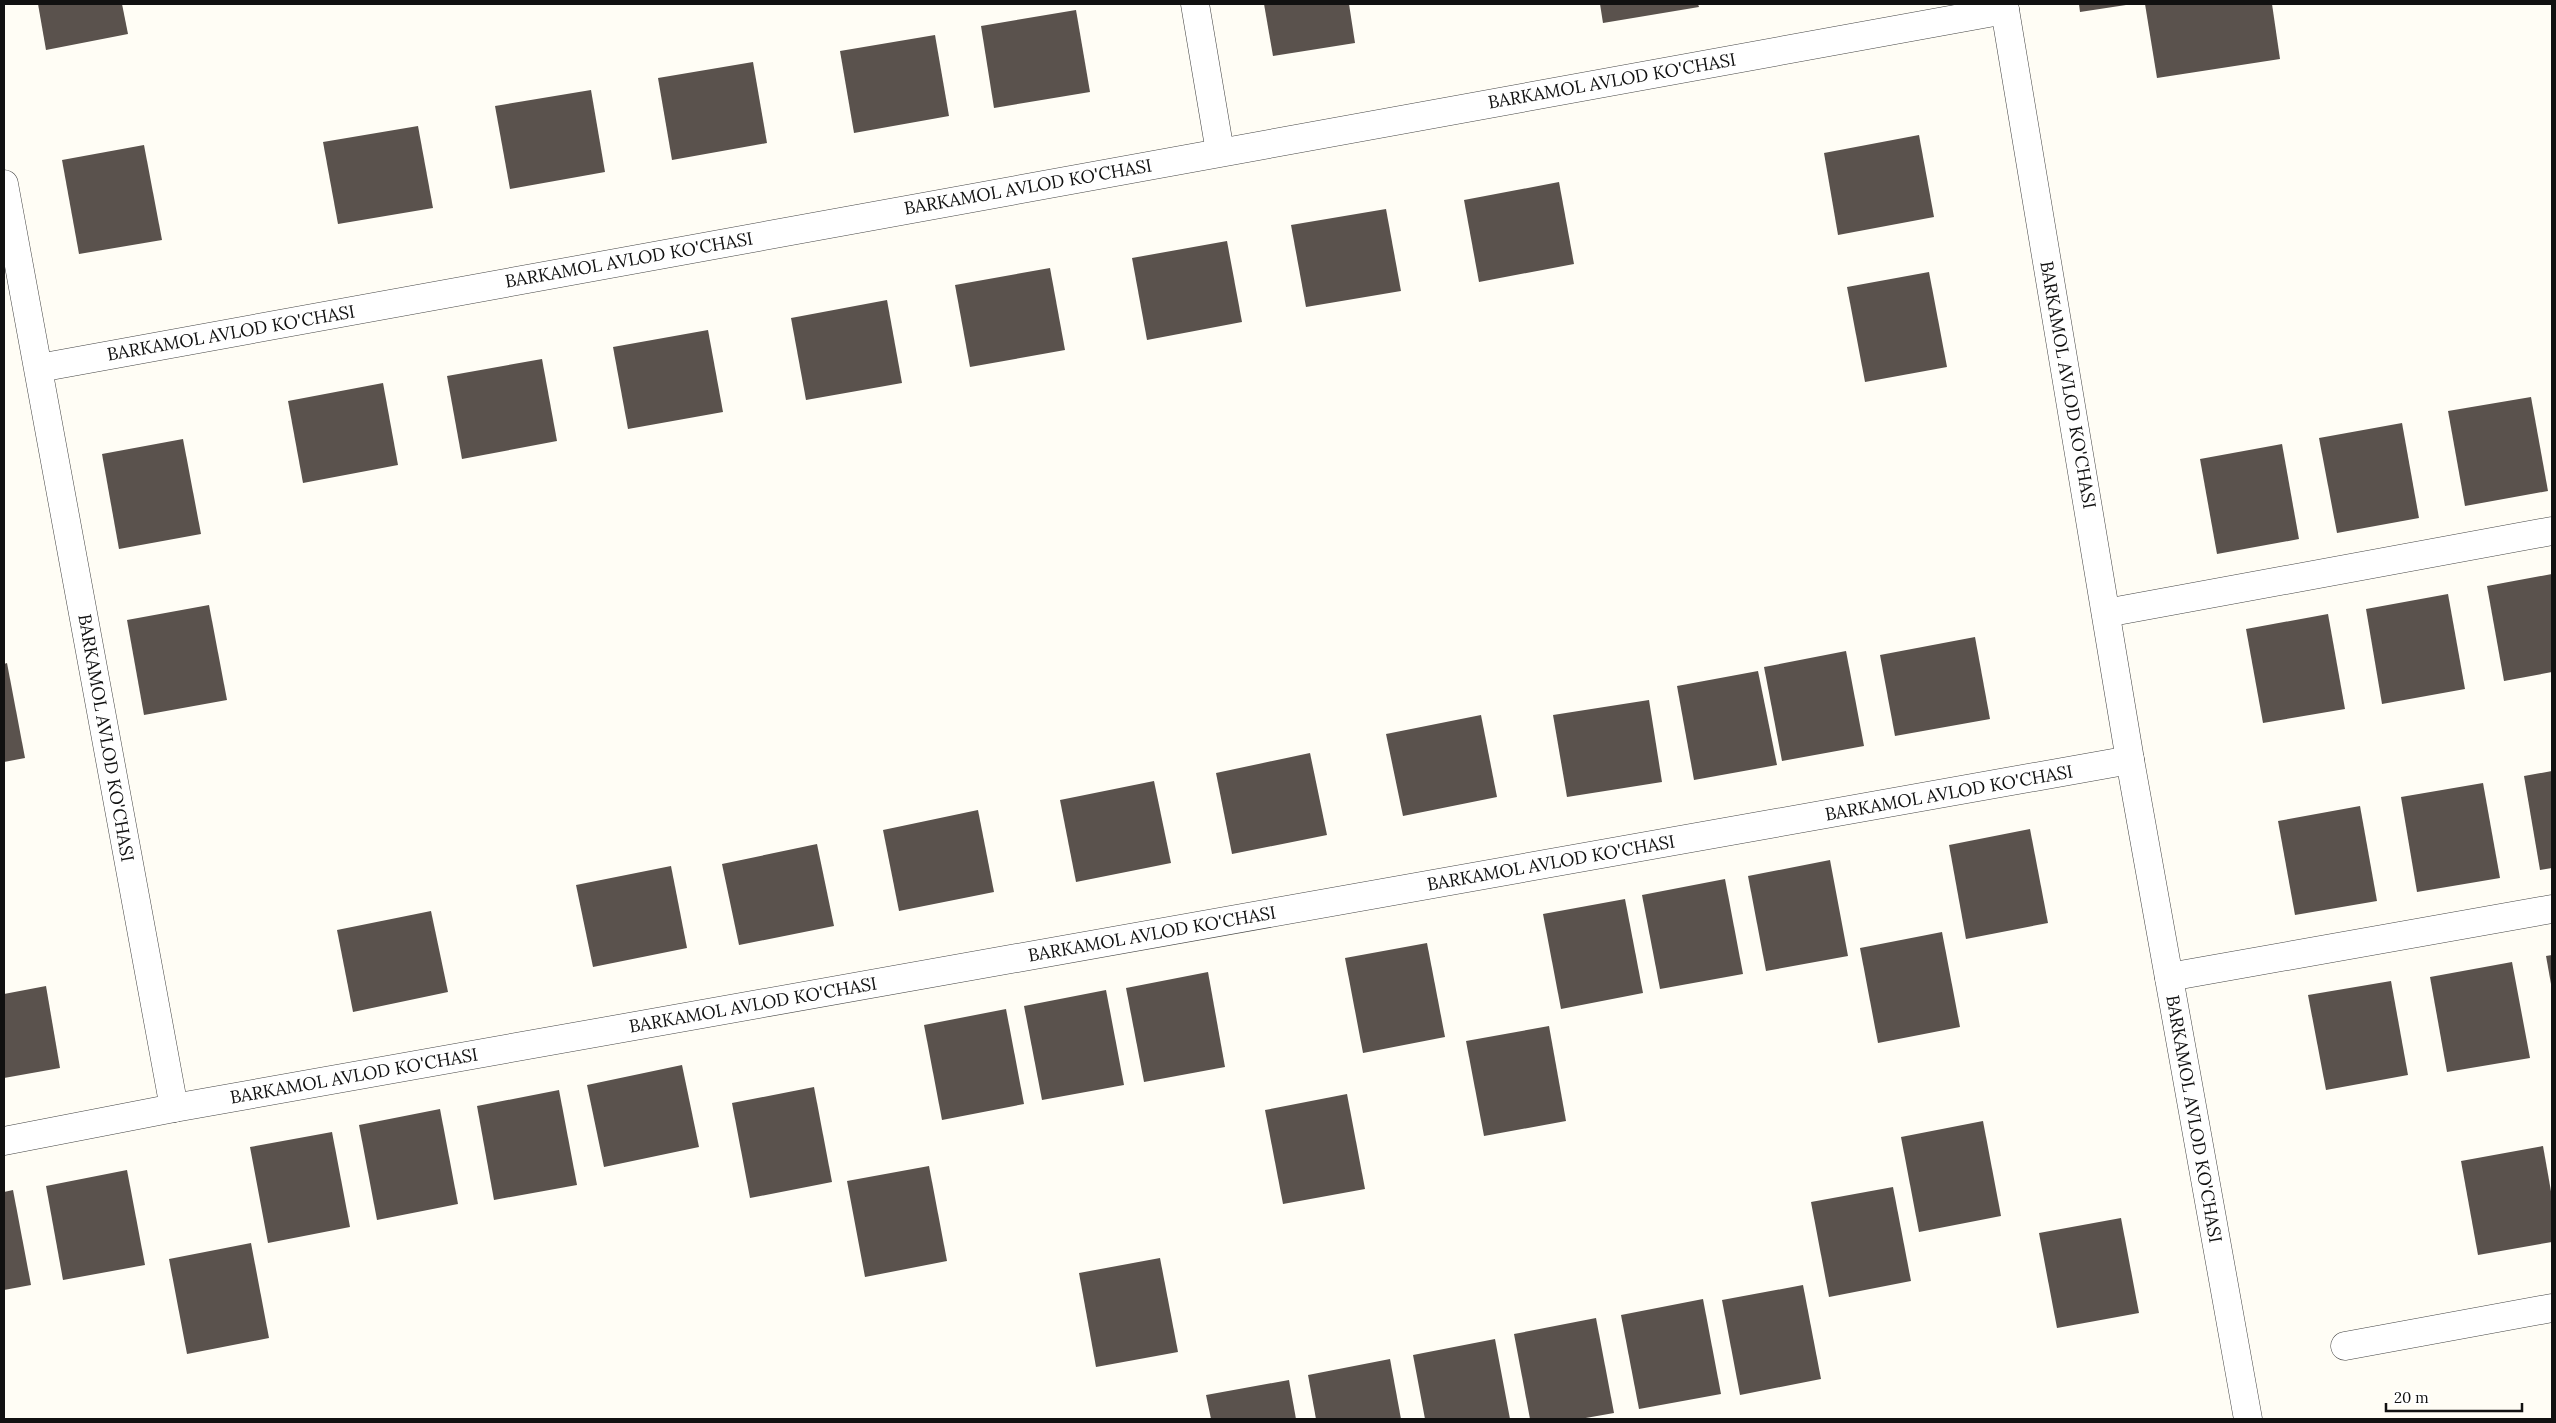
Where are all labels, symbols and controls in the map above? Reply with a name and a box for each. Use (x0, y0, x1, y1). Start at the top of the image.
street label: BARKAMOL AVLOD KO'CHASI (1486, 47, 1738, 114)
street label: BARKAMOL AVLOD KO'CHASI (902, 153, 1154, 220)
street label: BARKAMOL AVLOD KO'CHASI (503, 226, 755, 293)
street label: BARKAMOL AVLOD KO'CHASI (2035, 259, 2102, 511)
street label: BARKAMOL AVLOD KO'CHASI (105, 299, 357, 366)
street label: BARKAMOL AVLOD KO'CHASI (73, 612, 140, 864)
street label: BARKAMOL AVLOD KO'CHASI (1823, 759, 2075, 826)
street label: BARKAMOL AVLOD KO'CHASI (1425, 829, 1677, 896)
street label: BARKAMOL AVLOD KO'CHASI (1026, 900, 1278, 967)
street label: BARKAMOL AVLOD KO'CHASI (627, 971, 879, 1038)
street label: BARKAMOL AVLOD KO'CHASI (2161, 993, 2228, 1245)
street label: BARKAMOL AVLOD KO'CHASI (228, 1042, 480, 1109)
scale bar (2386, 1380, 2522, 1412)
text: 20 m (2394, 1388, 2429, 1407)

